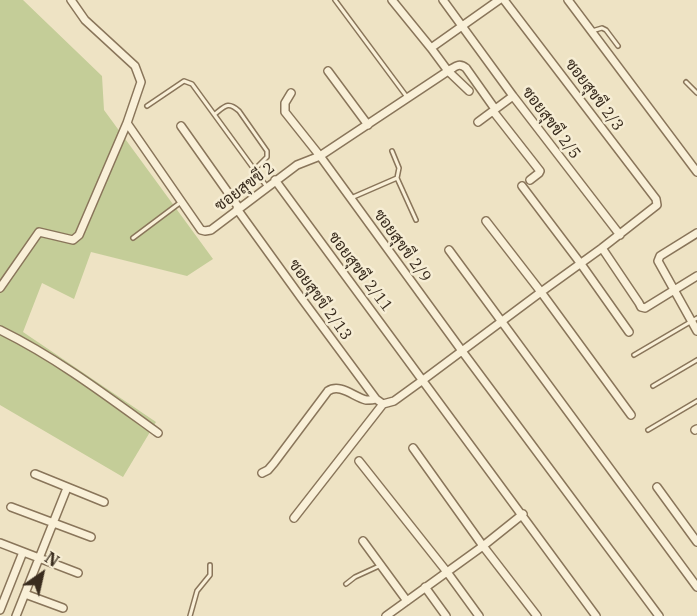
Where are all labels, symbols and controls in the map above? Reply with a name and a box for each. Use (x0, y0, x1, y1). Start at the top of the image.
street label: ซอยสุขขี 2/3 (561, 55, 627, 135)
street label: ซอยสุขขี 2/5 (518, 83, 584, 163)
street label: ซอยสุขขี 2 (211, 158, 279, 216)
street label: ซอยสุขขี 2/9 (369, 206, 435, 286)
street label: ซอยสุขขี 2/11 (324, 228, 396, 316)
street label: ซอยสุขขี 2/13 (284, 256, 356, 344)
north arrow (12, 544, 72, 604)
text: N (41, 547, 63, 571)

